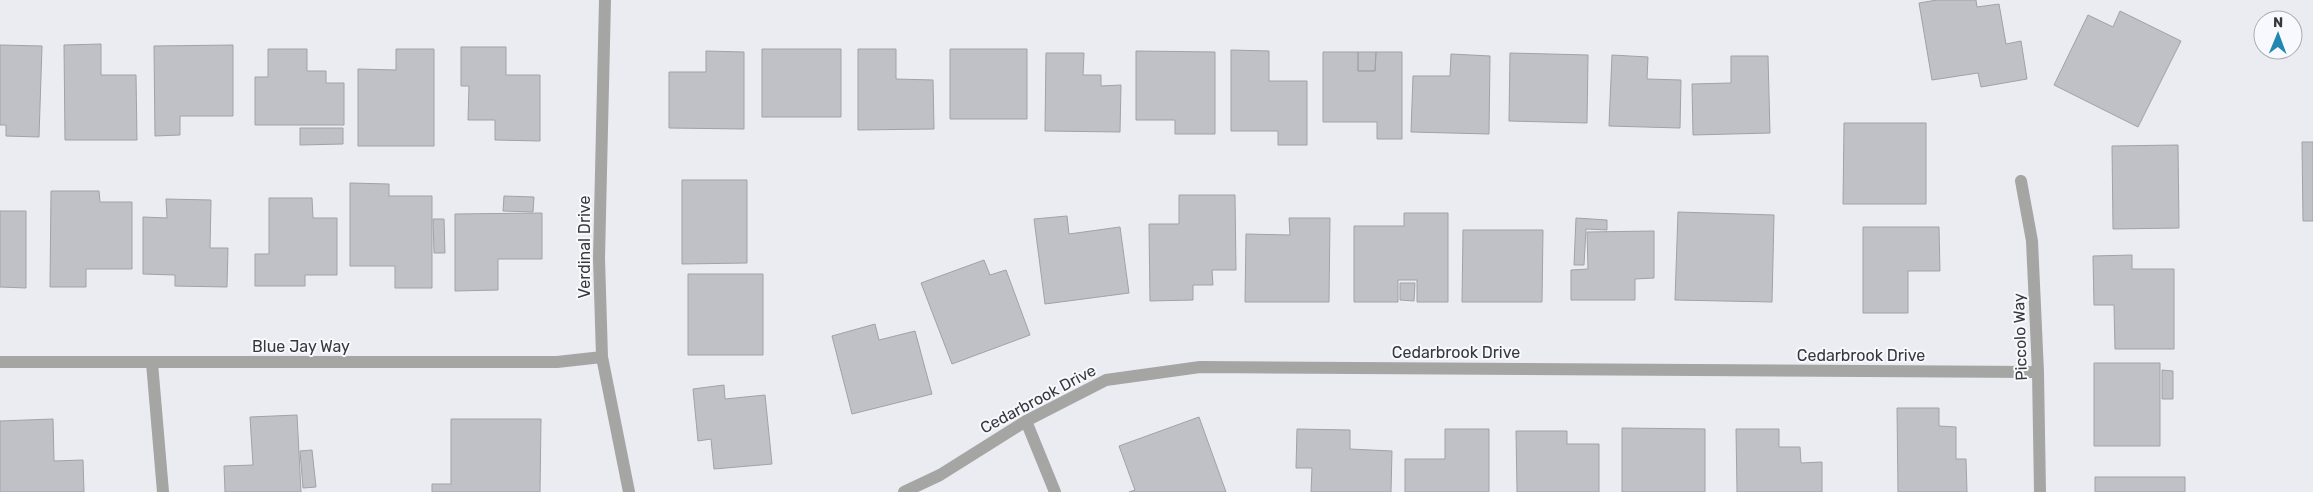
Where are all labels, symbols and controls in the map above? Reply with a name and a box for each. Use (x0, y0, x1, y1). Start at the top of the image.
north arrow (2253, 10, 2303, 60)
text: N (2273, 14, 2283, 31)
street label: Verdinal Drive (575, 196, 594, 298)
street label: Piccolo Way (2009, 293, 2031, 381)
street label: Blue Jay Way (252, 337, 350, 356)
street label: Cedarbrook Drive (1392, 343, 1520, 362)
street label: Cedarbrook Drive (1797, 346, 1925, 365)
street label: Cedarbrook Drive (977, 360, 1099, 438)

